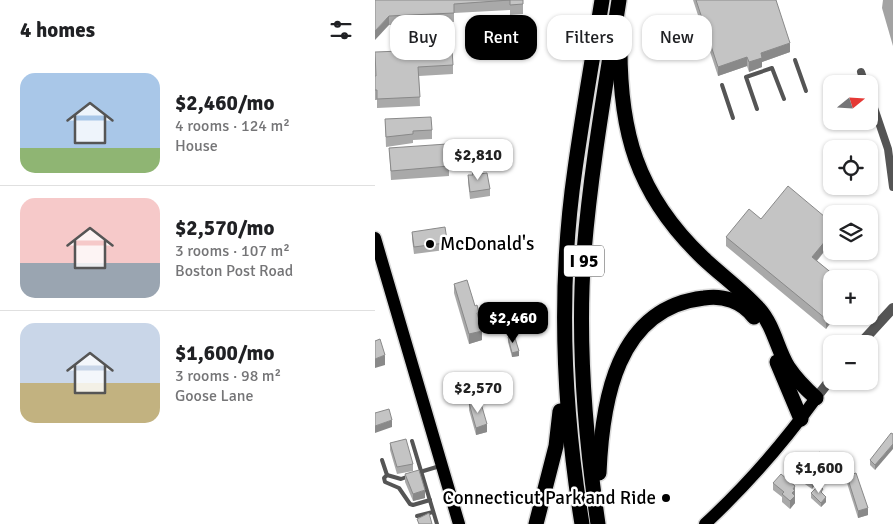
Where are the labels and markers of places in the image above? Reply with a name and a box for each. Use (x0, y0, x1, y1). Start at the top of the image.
pin: $2,810 (437, 138, 519, 181)
place label: McDonald's (440, 232, 534, 256)
marker: McDonald's (424, 238, 436, 250)
pin: $2,460 (472, 302, 554, 344)
pin: $2,570 (437, 372, 519, 414)
pin: $1,600 (778, 452, 860, 494)
place label: Connecticut Park and Ride (442, 486, 656, 510)
marker: Connecticut Park and Ride (660, 492, 672, 504)

